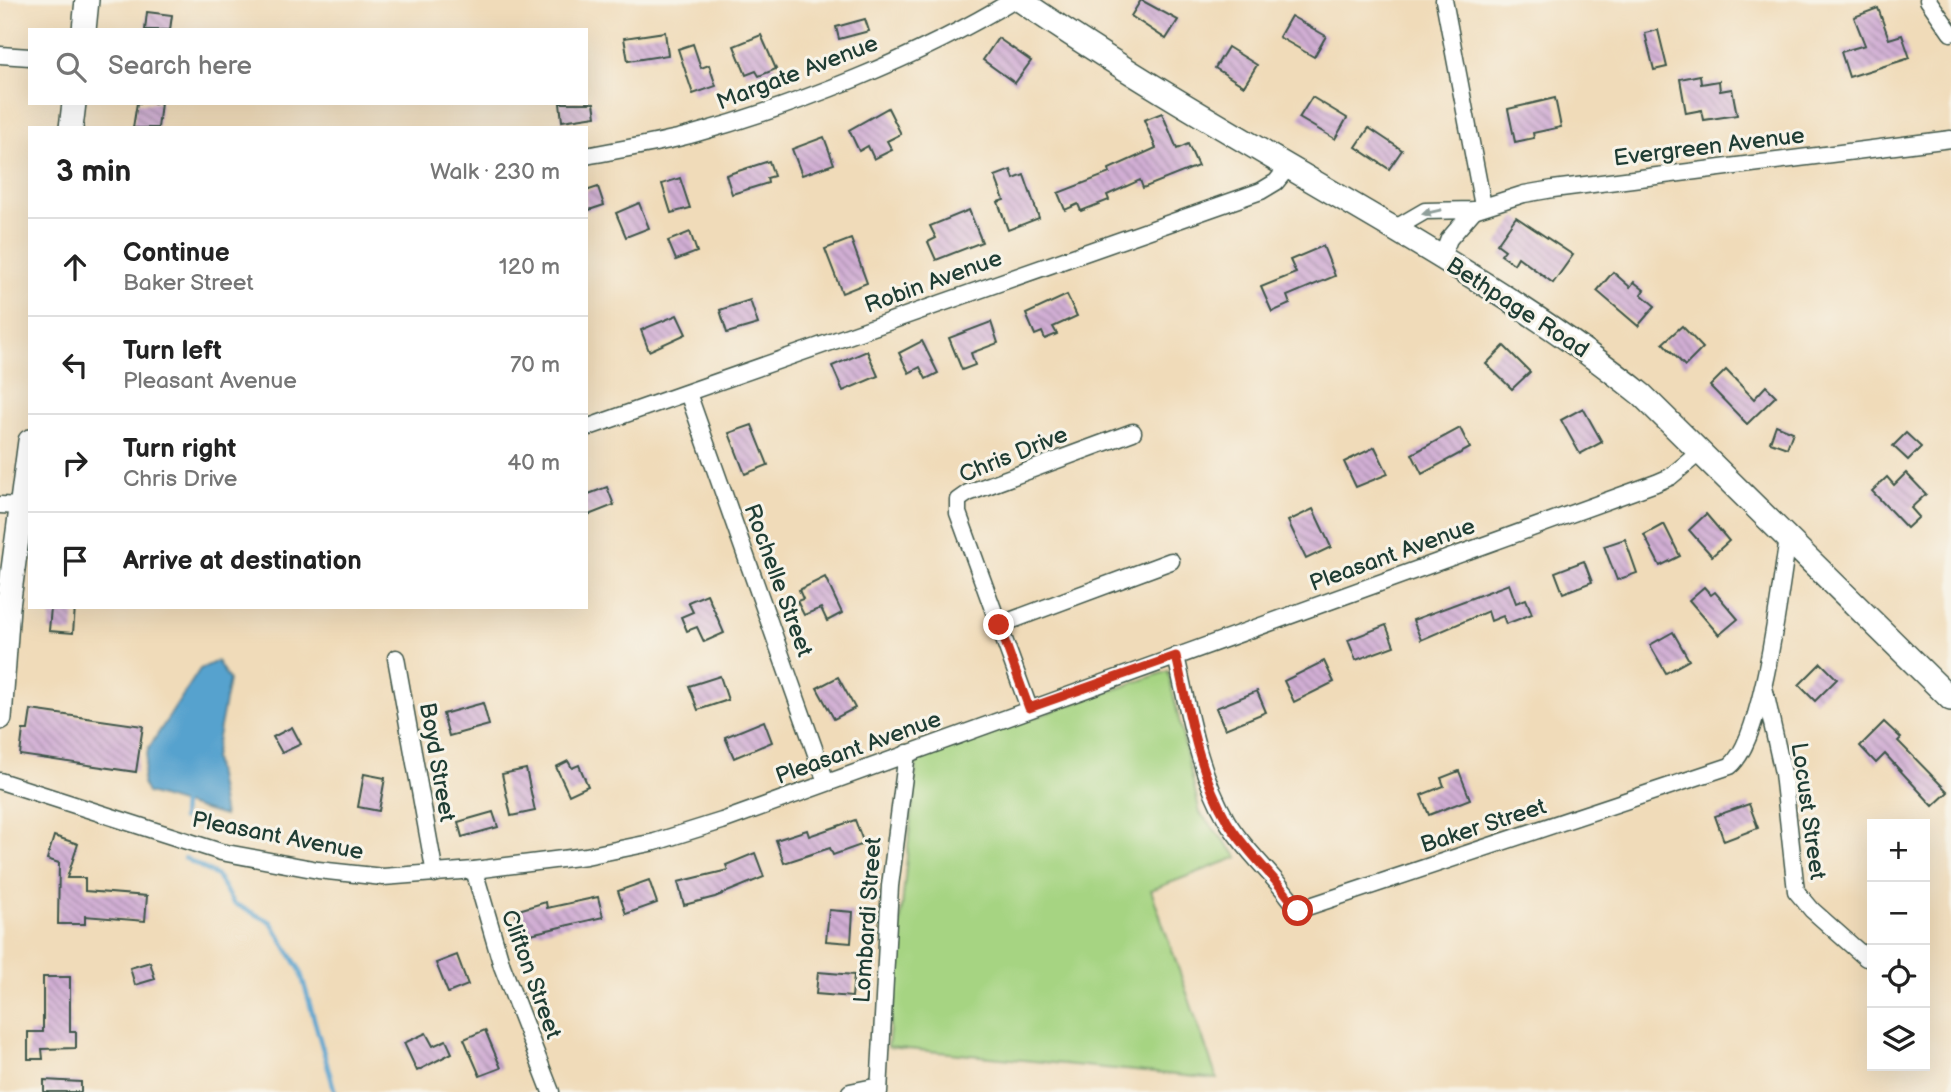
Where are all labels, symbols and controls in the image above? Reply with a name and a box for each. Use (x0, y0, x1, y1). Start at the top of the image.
search box (28, 28, 588, 105)
street label: Margate Avenue (713, 29, 882, 117)
icon: search (52, 48, 90, 86)
text: Search here (108, 51, 252, 82)
street label: Evergreen Avenue (1612, 121, 1806, 173)
text: 3 min (56, 154, 131, 190)
text: Walk · 230 m (430, 158, 560, 186)
one-way arrow (1421, 206, 1443, 217)
text: Continue (123, 238, 230, 269)
street label: Robin Avenue (861, 244, 1006, 320)
icon: ahead (56, 248, 94, 286)
street label: Bethpage Road (1441, 251, 1594, 364)
text: 120 m (499, 253, 560, 281)
text: Baker Street (123, 269, 254, 297)
text: Turn left (123, 336, 222, 367)
icon: left (56, 346, 94, 384)
text: 70 m (510, 351, 560, 379)
text: Pleasant Avenue (123, 367, 297, 395)
street label: Chris Drive (955, 421, 1072, 489)
text: Turn right (123, 434, 236, 465)
icon: right (56, 444, 94, 482)
text: 40 m (507, 449, 560, 477)
text: Chris Drive (123, 465, 237, 493)
street label: Rochelle Street (737, 500, 819, 661)
street label: Pleasant Avenue (1306, 512, 1479, 598)
icon: arrive (56, 542, 94, 580)
text: Arrive at destination (123, 546, 362, 577)
route end (983, 609, 1014, 640)
street label: Boyd Street (413, 700, 461, 824)
street label: Pleasant Avenue (772, 705, 945, 791)
street label: Locust Street (1785, 741, 1831, 881)
street label: Baker Street (1417, 792, 1550, 859)
street label: Pleasant Avenue (190, 806, 366, 866)
map controls (1867, 819, 1930, 1071)
button: + (1867, 819, 1930, 882)
street label: Lombardi Street (848, 836, 888, 1004)
button: − (1867, 882, 1930, 945)
route start (1282, 895, 1313, 926)
street label: Clifton Street (495, 906, 567, 1043)
button: locate (1867, 945, 1930, 1008)
button: layers (1867, 1008, 1930, 1071)

